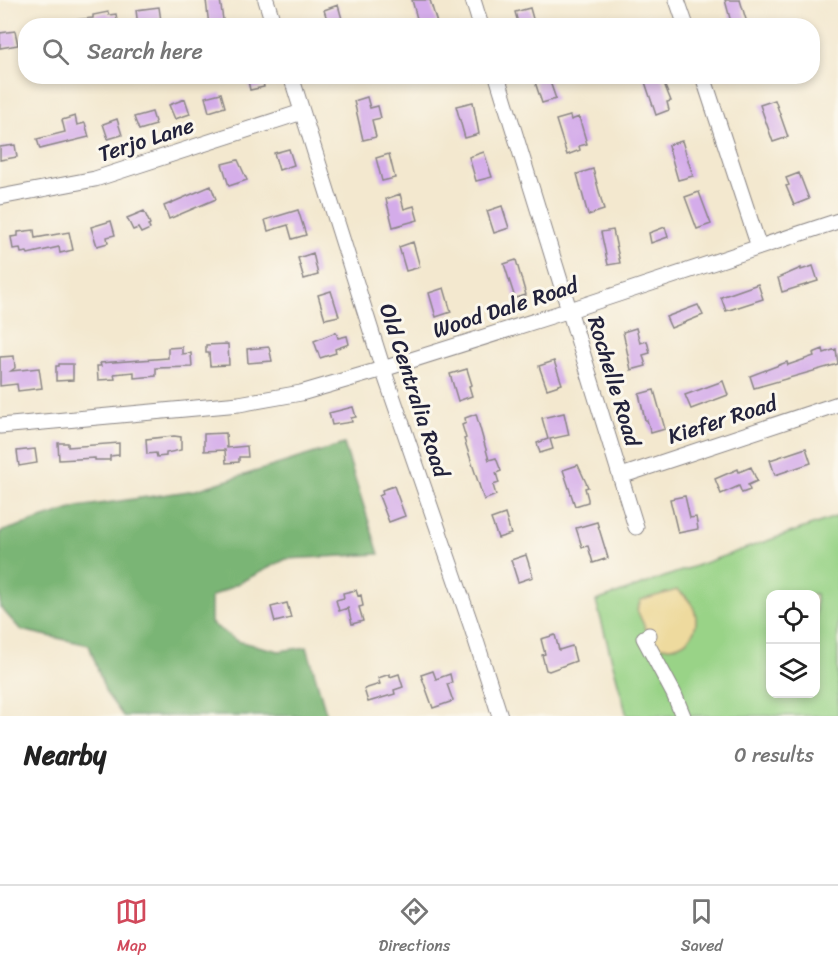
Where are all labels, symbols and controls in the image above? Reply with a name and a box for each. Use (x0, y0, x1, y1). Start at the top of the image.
search box (18, 18, 820, 84)
text: Search here (87, 32, 203, 71)
icon: search (39, 35, 72, 68)
street label: Terjo Lane (93, 106, 199, 173)
street label: Wood Dale Road (427, 265, 584, 349)
street label: Old Centralia Road (368, 298, 461, 483)
street label: Rochelle Road (576, 311, 653, 452)
street label: Kiefer Road (662, 383, 783, 455)
map controls (766, 590, 820, 698)
button: locate (766, 590, 820, 644)
button: layers (766, 644, 820, 698)
text: Nearby (24, 732, 106, 778)
text: 0 results (734, 738, 814, 773)
tab: Map (115, 895, 148, 960)
tab: Directions (379, 895, 450, 960)
tab: Saved (681, 895, 723, 960)

